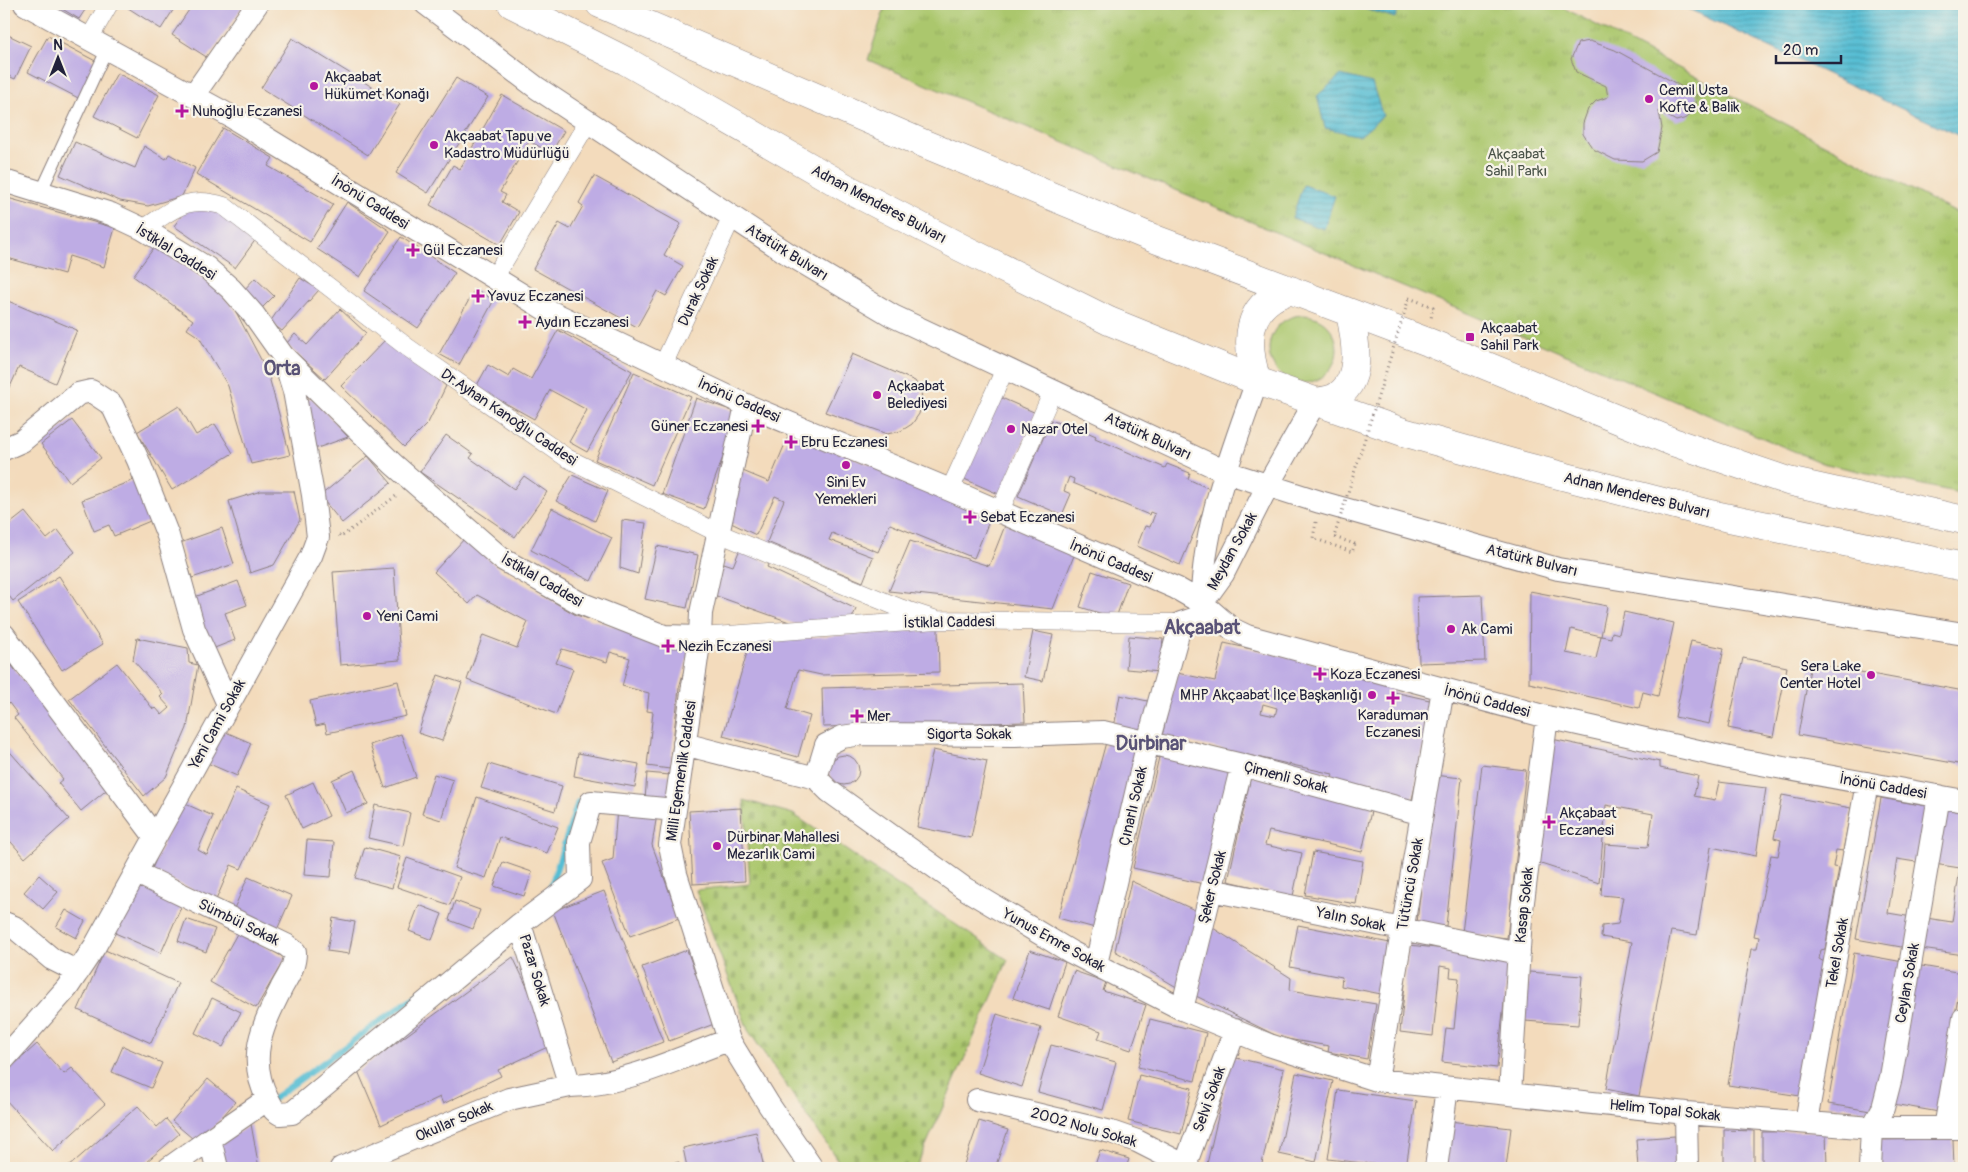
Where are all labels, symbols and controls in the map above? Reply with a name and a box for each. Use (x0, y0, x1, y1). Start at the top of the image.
north arrow (32, 32, 82, 82)
scale bar (1776, 32, 1840, 64)
text: N (53, 37, 63, 54)
text: 20 m (1783, 41, 1818, 60)
place label: Akçaabat Hükümet Konağı (324, 68, 430, 104)
marker: Akçaabat Hükümet Konağı (308, 80, 320, 92)
place label: Cemil Usta Kofte & Balik (1659, 81, 1740, 117)
marker: Cemil Usta Kofte & Balik (1643, 93, 1655, 105)
place label: Nuhoğlu Eczanesi (192, 102, 302, 121)
marker: Nuhoğlu Eczanesi (176, 105, 188, 117)
place label: Akçaabat Tapu ve Kadastro Müdürlüğü (444, 127, 569, 163)
marker: Akçaabat Tapu ve Kadastro Müdürlüğü (428, 139, 440, 151)
park label: Akçaabat Sahil Parkı (1485, 145, 1547, 181)
street label: Adnan Menderes Bulvarı (808, 161, 950, 248)
street label: İnönü Caddesi (327, 171, 412, 234)
street label: İstiklal Caddesi (132, 220, 220, 285)
street label: Atatürk Bulvarı (742, 220, 832, 285)
place label: Gül Eczanesi (423, 241, 503, 260)
marker: Gül Eczanesi (407, 244, 419, 256)
street label: Durak Sokak (674, 253, 723, 329)
place label: Yavuz Eczanesi (487, 287, 584, 306)
marker: Yavuz Eczanesi (472, 290, 484, 302)
place label: Aydın Eczanesi (535, 313, 629, 332)
marker: Aydın Eczanesi (519, 316, 531, 328)
place label: Akçaabat Sahil Park (1480, 319, 1539, 355)
marker: Akçaabat Sahil Park (1464, 331, 1476, 343)
district label: Orta (263, 356, 301, 381)
street label: Dr.Ayhan Kanoğlu Caddesi (437, 365, 581, 470)
street label: İnönü Caddesi (695, 374, 783, 427)
place label: Açkaabat Belediyesi (887, 377, 947, 413)
marker: Açkaabat Belediyesi (871, 389, 883, 401)
street label: Atatürk Bulvarı (1101, 408, 1194, 465)
place label: Güner Eczanesi (651, 417, 748, 436)
marker: Güner Eczanesi (752, 420, 764, 432)
place label: Nazar Otel (1021, 420, 1088, 439)
marker: Nazar Otel (1005, 423, 1017, 435)
place label: Ebru Eczanesi (801, 433, 888, 452)
marker: Ebru Eczanesi (785, 436, 797, 448)
marker: Sini Ev Yemekleri (840, 459, 852, 471)
street label: Adnan Menderes Bulvarı (1562, 468, 1712, 523)
place label: Sini Ev Yemekleri (815, 473, 876, 509)
place label: Sebat Eczanesi (980, 508, 1075, 527)
street label: Meydan Sokak (1203, 508, 1262, 594)
marker: Sebat Eczanesi (964, 511, 976, 523)
street label: İnönü Caddesi (1066, 535, 1155, 588)
street label: Atatürk Bulvarı (1484, 540, 1580, 581)
street label: İstiklal Caddesi (498, 549, 586, 612)
place label: Yeni Cami (376, 607, 438, 626)
marker: Yeni Cami (361, 610, 373, 622)
street label: İstiklal Caddesi (903, 612, 995, 633)
district label: Akçaabat (1164, 615, 1241, 640)
place label: Ak Cami (1461, 620, 1513, 639)
marker: Ak Cami (1445, 623, 1457, 635)
place label: Nezih Eczanesi (678, 637, 772, 656)
marker: Nezih Eczanesi (662, 640, 674, 652)
place label: Sera Lake Center Hotel (1780, 657, 1862, 693)
place label: Koza Eczanesi (1330, 665, 1420, 684)
marker: Koza Eczanesi (1314, 668, 1326, 680)
marker: Sera Lake Center Hotel (1865, 669, 1877, 681)
street label: Yeni Cami Sokak (184, 675, 250, 774)
street label: İnönü Caddesi (1442, 681, 1532, 722)
place label: MHP Akçaabat İlçe Başkanlığı (1180, 686, 1362, 705)
marker: MHP Akçaabat İlçe Başkanlığı (1366, 689, 1378, 701)
marker: Karaduman Eczanesi (1387, 692, 1399, 704)
street label: Milli Egemenlik Caddesi (662, 699, 701, 843)
place label: Karaduman Eczanesi (1357, 706, 1429, 742)
place label: Mer (867, 707, 891, 726)
marker: Mer (851, 710, 863, 722)
street label: Sigorta Sokak (927, 725, 1012, 744)
district label: Dürbinar (1116, 731, 1187, 756)
street label: Çimenli Sokak (1242, 757, 1331, 798)
street label: Çınarlı Sokak (1115, 764, 1152, 848)
street label: İnönü Caddesi (1838, 769, 1928, 804)
place label: Akçabaat Eczanesi (1559, 804, 1618, 840)
marker: Akçabaat Eczanesi (1543, 816, 1555, 828)
place label: Dürbinar Mahallesi Mezarlık Cami (727, 828, 840, 864)
street label: Tütüncü Sokak (1393, 836, 1428, 932)
marker: Dürbinar Mahallesi Mezarlık Cami (711, 840, 723, 852)
street label: Şeker Sokak (1194, 848, 1231, 926)
street label: Kasap Sokak (1511, 865, 1538, 944)
street label: Sümbül Sokak (195, 895, 283, 951)
street label: Yalın Sokak (1313, 903, 1388, 936)
street label: Yunus Emre Sokak (998, 904, 1109, 977)
street label: Tekel Sokak (1822, 915, 1853, 990)
street label: Pazar Sokak (515, 932, 555, 1009)
street label: Ceylan Sokak (1891, 941, 1924, 1025)
street label: Selvi Sokak (1189, 1063, 1230, 1135)
street label: Helim Topal Sokak (1608, 1095, 1722, 1126)
street label: Okullar Sokak (413, 1096, 496, 1146)
street label: 2002 Nolu Sokak (1029, 1103, 1140, 1152)

